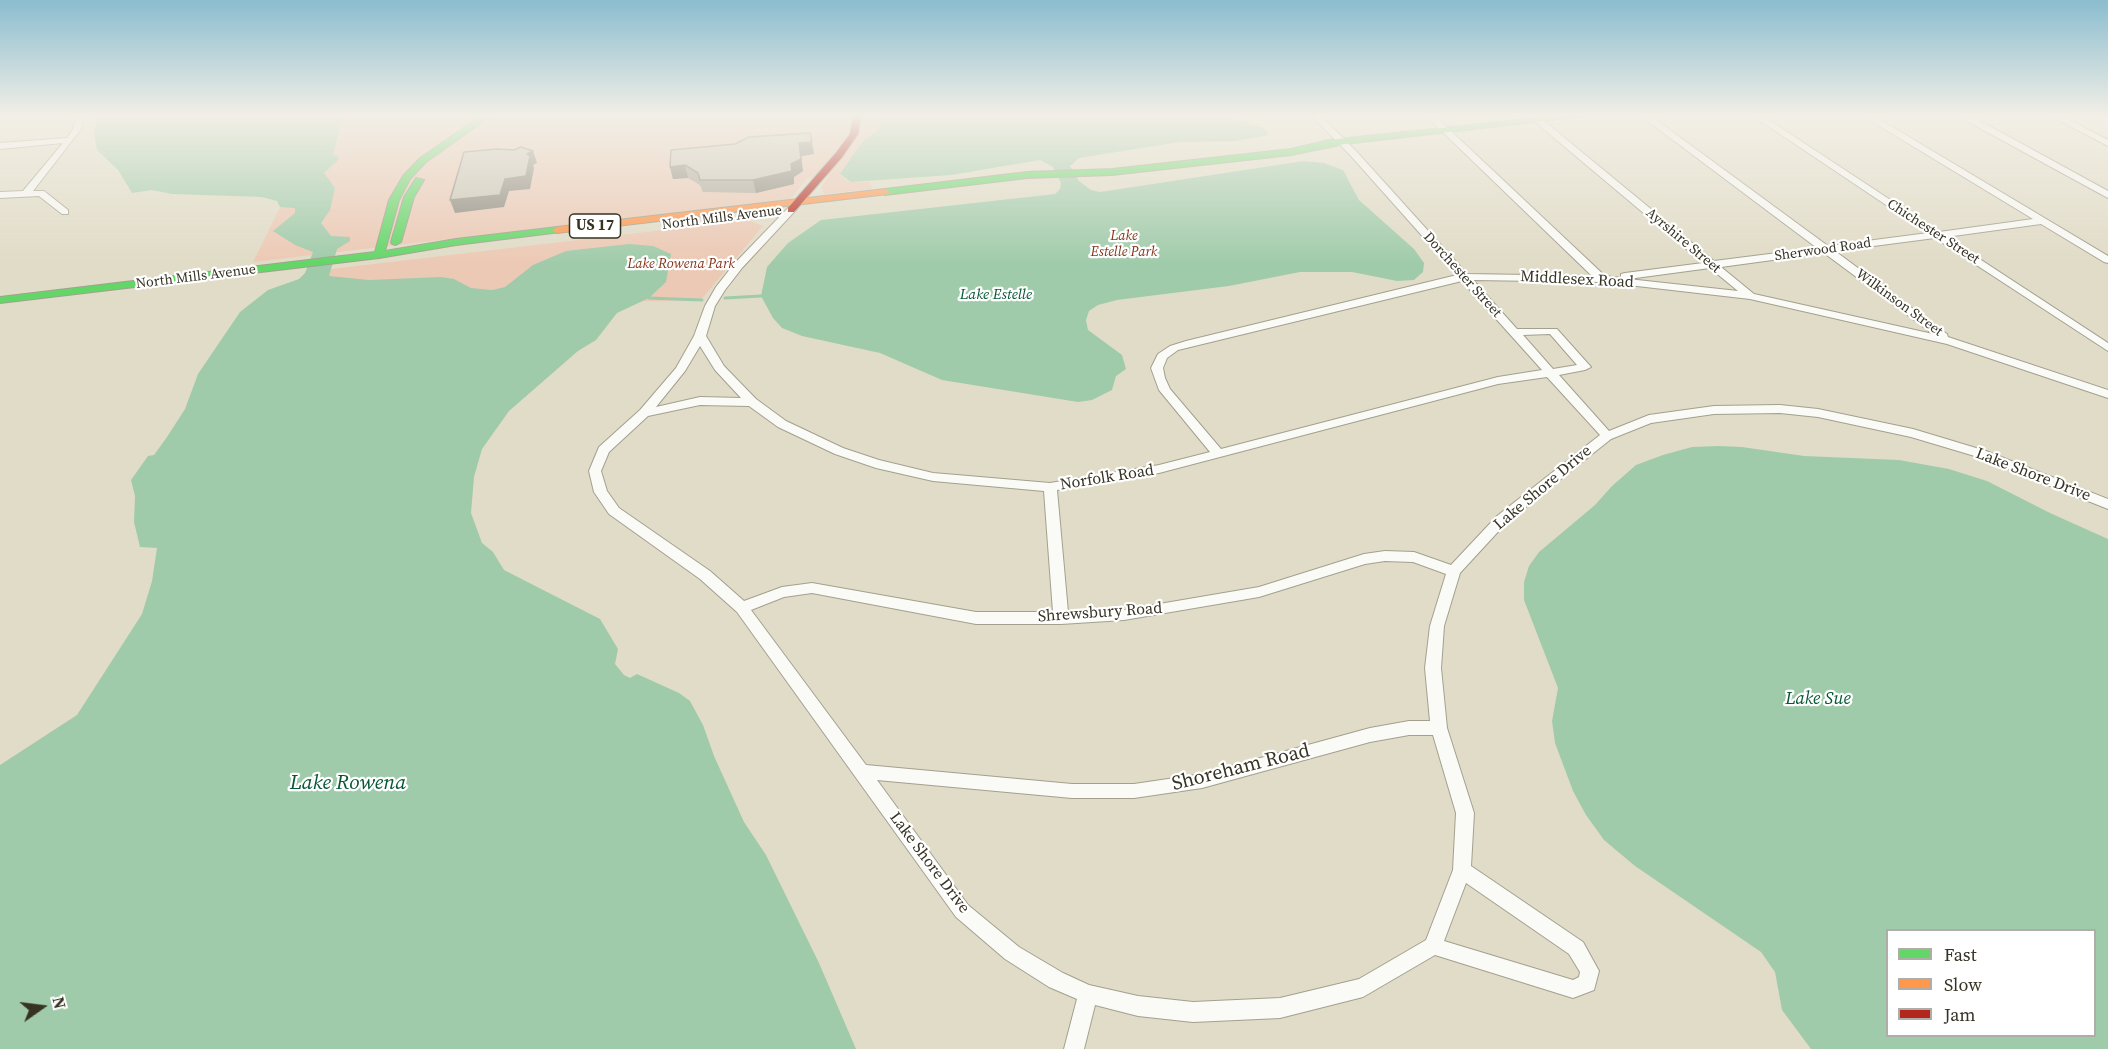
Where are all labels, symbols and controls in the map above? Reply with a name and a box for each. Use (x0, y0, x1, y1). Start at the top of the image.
street label: Chichester Street (1884, 196, 1982, 268)
street label: North Mills Avenue (661, 202, 783, 234)
street label: Ayrshire Street (1642, 205, 1724, 277)
road number: US 17 (570, 214, 620, 238)
park label: Lake Estelle Park (1091, 228, 1157, 260)
street label: Dorchester Street (1419, 229, 1505, 321)
street label: Sherwood Road (1774, 235, 1872, 265)
park label: Lake Rowena Park (627, 256, 735, 272)
street label: North Mills Avenue (135, 261, 257, 293)
street label: Wilkinson Street (1852, 266, 1946, 340)
street label: Middlesex Road (1520, 267, 1634, 293)
water label: Lake Estelle (960, 286, 1032, 304)
street label: Lake Shore Drive (1490, 442, 1596, 534)
street label: Lake Shore Drive (1973, 444, 2093, 506)
street label: Norfolk Road (1059, 461, 1155, 495)
street label: Shrewsbury Road (1037, 599, 1163, 627)
water label: Lake Sue (1785, 688, 1851, 710)
street label: Shoreham Road (1169, 739, 1313, 797)
water label: Lake Rowena (290, 771, 406, 797)
street label: Lake Shore Drive (885, 809, 973, 917)
legend (1886, 929, 2096, 1037)
text: Fast (1944, 942, 1977, 967)
text: Slow (1944, 972, 1982, 997)
north arrow (12, 977, 72, 1037)
text: N (47, 994, 72, 1011)
text: Jam (1944, 1002, 1976, 1027)

